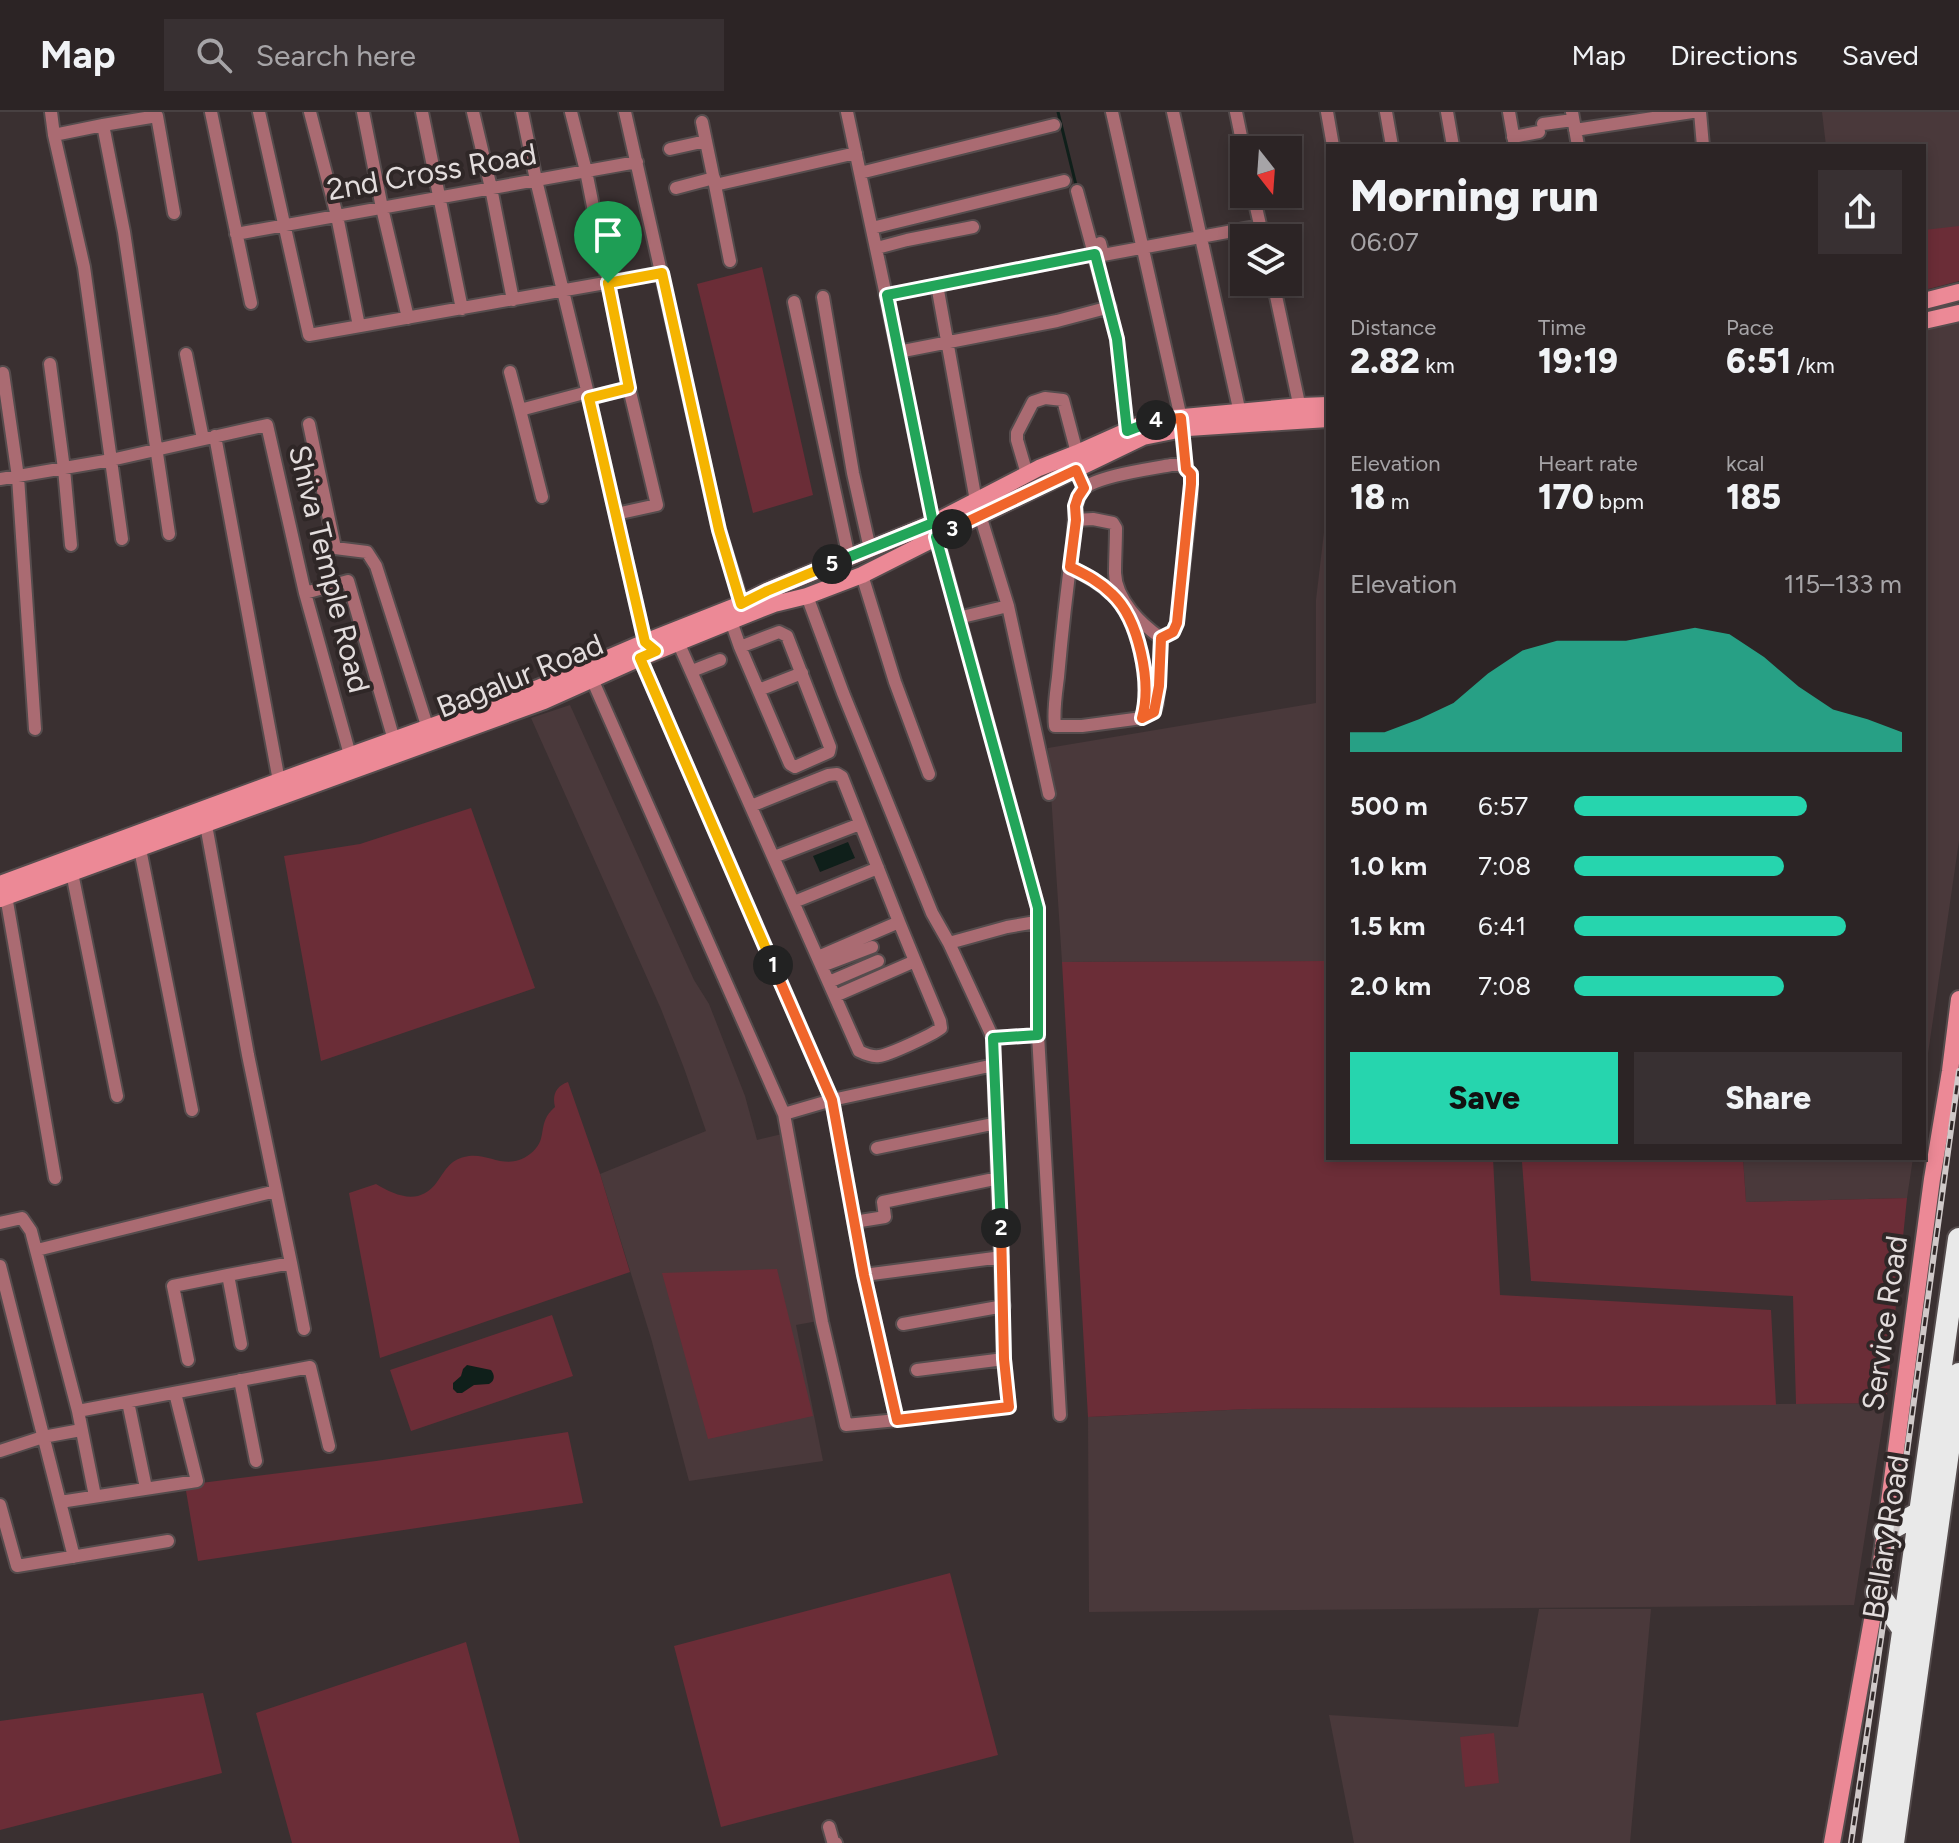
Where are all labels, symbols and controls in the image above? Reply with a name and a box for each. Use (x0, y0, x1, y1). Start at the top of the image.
search box (164, 19, 724, 91)
text: Map (40, 32, 116, 78)
icon: search (192, 33, 236, 77)
text: Search here (256, 37, 416, 74)
text: Map (1572, 38, 1626, 72)
text: Directions (1670, 38, 1798, 72)
text: Saved (1842, 38, 1919, 72)
street label: 2nd Cross Road (324, 135, 540, 208)
north arrow (1230, 136, 1302, 208)
map controls (1230, 136, 1302, 296)
text: Morning run (1350, 169, 1599, 222)
button: share (1818, 170, 1902, 254)
pin (574, 201, 642, 283)
icon: arrive (586, 213, 630, 257)
button: layers (1230, 224, 1302, 296)
text: 06:07 (1350, 226, 1419, 258)
text: Distance (1350, 314, 1436, 341)
text: Time (1538, 314, 1586, 341)
text: Pace (1726, 314, 1774, 341)
text: 2.82 (1350, 341, 1420, 382)
text: 19:19 (1538, 341, 1618, 382)
text: 6:51 (1726, 341, 1791, 382)
text: km (1420, 352, 1455, 379)
text: /km (1791, 352, 1835, 379)
pin: 4 (1136, 400, 1176, 440)
text: 4 (1149, 406, 1163, 433)
street label: Shiva Temple Road (281, 441, 378, 697)
text: Elevation (1350, 450, 1440, 477)
text: Heart rate (1538, 450, 1638, 477)
text: kcal (1726, 450, 1764, 477)
text: 18 (1350, 477, 1385, 518)
text: 170 (1538, 477, 1594, 518)
text: 185 (1726, 477, 1781, 518)
text: m (1385, 488, 1409, 515)
text: bpm (1594, 488, 1644, 515)
pin: 3 (932, 509, 972, 549)
text: 3 (946, 515, 958, 542)
pin: 5 (812, 544, 852, 584)
text: 5 (826, 550, 838, 577)
text: Elevation (1350, 568, 1457, 600)
text: 115–133 m (1784, 568, 1902, 600)
street label: Bagalur Road (431, 625, 609, 726)
text: 500 m (1350, 790, 1428, 822)
text: 6:57 (1478, 790, 1528, 822)
text: 1.0 km (1350, 850, 1427, 882)
text: 7:08 (1478, 850, 1531, 882)
text: 1.5 km (1350, 910, 1425, 942)
text: 6:41 (1478, 910, 1526, 942)
pin: 1 (753, 945, 793, 985)
text: 1 (768, 951, 778, 978)
text: 2.0 km (1350, 970, 1431, 1002)
text: 7:08 (1478, 970, 1531, 1002)
button: Save (1350, 1052, 1618, 1144)
button: Share (1634, 1052, 1902, 1144)
pin: 2 (981, 1208, 1021, 1248)
text: 2 (995, 1214, 1007, 1241)
street label: Service Road (1854, 1233, 1915, 1413)
street label: Bellary Road (1854, 1452, 1917, 1622)

